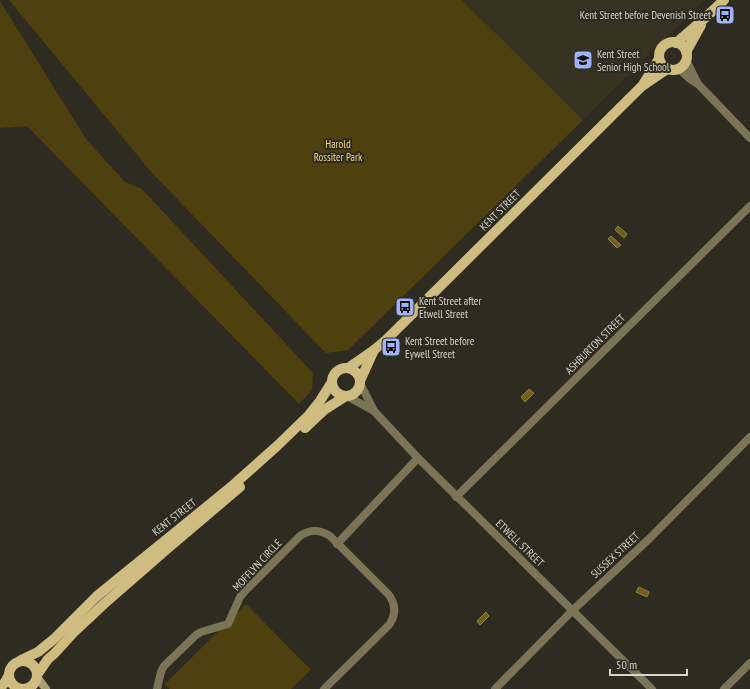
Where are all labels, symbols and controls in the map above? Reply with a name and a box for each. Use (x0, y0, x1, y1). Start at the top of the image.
bus stop icon: Kent Street before Devenish Street (714, 4, 736, 26)
place label: Kent Street before Devenish Street (580, 8, 711, 22)
place label: Kent Street Senior High School (597, 47, 670, 74)
school or university icon: Kent Street Senior High School (572, 49, 594, 71)
park label: Harold Rossiter Park (314, 137, 363, 164)
street label: KENT STREET (477, 187, 523, 233)
place label: Kent Street after Etwell Street (419, 294, 481, 321)
bus stop icon: Kent Street after Etwell Street (394, 296, 416, 318)
street label: ASHBURTON STREET (562, 311, 628, 377)
place label: Kent Street before Eywell Street (405, 334, 475, 361)
bus stop icon: Kent Street before Eywell Street (380, 336, 402, 358)
street label: KENT STREET (149, 495, 199, 539)
street label: ETWELL STREET (493, 516, 547, 570)
street label: SUSSEX STREET (588, 529, 642, 581)
street label: MOFFLYN CIRCLE (229, 536, 285, 594)
scale bar (610, 651, 687, 677)
text: 50 m (616, 657, 637, 672)

